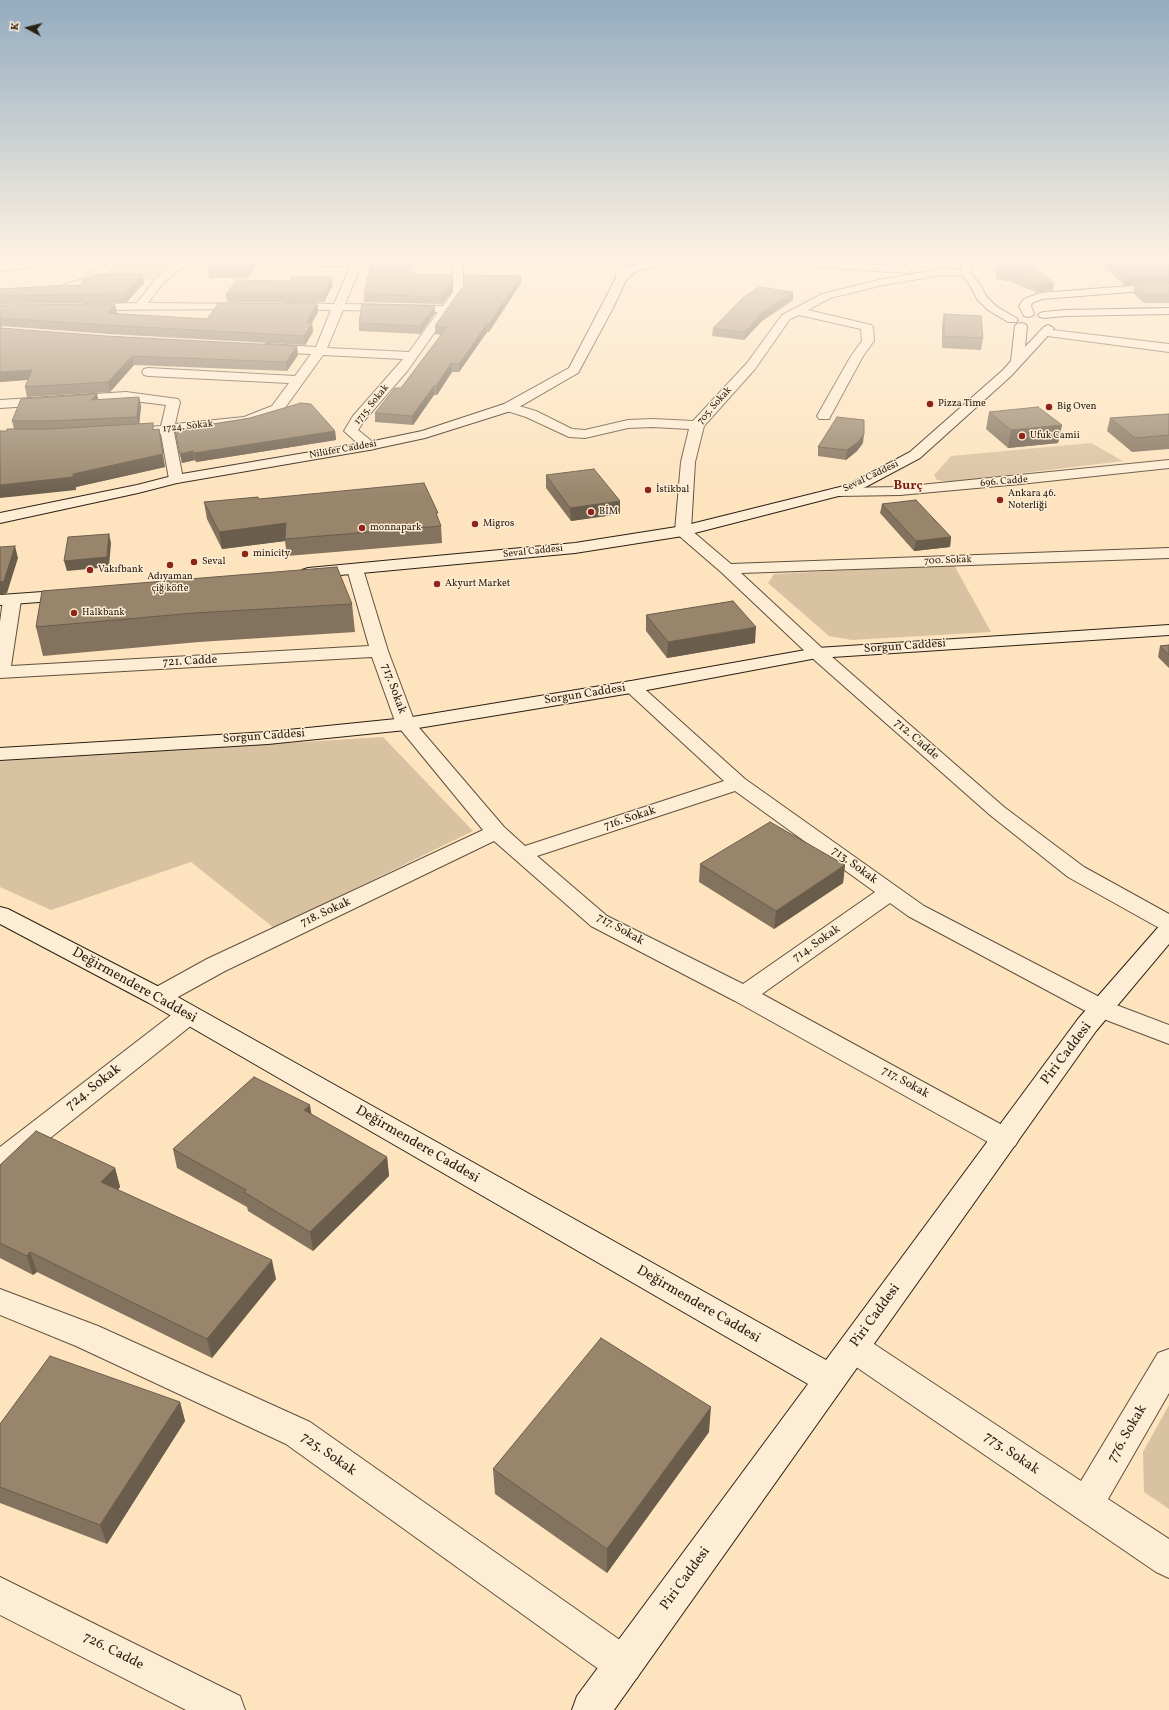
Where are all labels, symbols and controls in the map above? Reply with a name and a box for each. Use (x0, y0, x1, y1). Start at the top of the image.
north arrow (8, 8, 48, 48)
text: K (8, 22, 24, 31)
street label: 1715. Sokak (352, 382, 392, 428)
street label: 705. Sokak (695, 385, 735, 427)
place label: Pizza Time (938, 398, 986, 410)
marker: Pizza Time (925, 399, 935, 409)
place label: Big Oven (1057, 401, 1097, 413)
marker: Big Oven (1044, 402, 1054, 412)
street label: 1724. Sokak (162, 418, 214, 436)
place label: Ufuk Camii (1030, 430, 1080, 442)
marker: Ufuk Camii (1017, 431, 1027, 441)
street label: Nilüfer Caddesi (308, 438, 378, 462)
street label: Seval Caddesi (841, 458, 901, 496)
street label: 696. Cadde (980, 474, 1028, 490)
district label: Burç (894, 479, 922, 495)
place label: İstikbal (656, 484, 689, 496)
marker: İstikbal (643, 485, 653, 495)
place label: Ankara 46. Noterliği (1008, 488, 1056, 512)
marker: Ankara 46. Noterliği (995, 495, 1005, 505)
place label: BİM (599, 506, 618, 518)
marker: BİM (586, 507, 596, 517)
place label: Migros (483, 518, 514, 530)
marker: Migros (470, 519, 480, 529)
place label: monnapark (370, 522, 421, 534)
marker: monnapark (357, 523, 367, 533)
street label: Seval Caddesi (502, 543, 564, 561)
place label: minicity (253, 548, 290, 560)
marker: minicity (240, 549, 250, 559)
street label: 700. Sokak (924, 554, 972, 568)
place label: Seval (202, 556, 225, 568)
marker: Seval (189, 557, 199, 567)
marker: Adıyaman çiğ köfte (165, 560, 175, 570)
place label: Vakıfbank (98, 564, 143, 576)
marker: Vakıfbank (85, 565, 95, 575)
place label: Adıyaman çiğ köfte (147, 571, 193, 594)
place label: Akyurt Market (445, 578, 510, 590)
marker: Akyurt Market (432, 579, 442, 589)
place label: Halkbank (82, 607, 125, 619)
marker: Halkbank (69, 608, 79, 618)
street label: Sorgun Caddesi (863, 637, 947, 657)
street label: 721. Cadde (162, 653, 218, 671)
street label: 717. Sokak (377, 662, 409, 716)
street label: Sorgun Caddesi (543, 681, 627, 709)
street label: 712. Cadde (890, 716, 942, 764)
street label: Sorgun Caddesi (222, 727, 306, 747)
street label: 716. Sokak (602, 804, 658, 834)
street label: 713. Sokak (828, 844, 880, 888)
street label: 718. Sokak (299, 895, 353, 931)
street label: 717. Sokak (594, 911, 646, 949)
street label: 714. Sokak (790, 922, 844, 966)
street label: Değirmendere Caddesi (69, 945, 199, 1027)
street label: Piri Caddesi (1038, 1019, 1096, 1089)
street label: 724. Sokak (63, 1061, 125, 1115)
street label: 717. Sokak (879, 1064, 931, 1102)
street label: Değirmendere Caddesi (352, 1103, 482, 1187)
street label: Değirmendere Caddesi (633, 1263, 763, 1347)
street label: Piri Caddesi (847, 1281, 905, 1351)
street label: 776. Sokak (1105, 1402, 1151, 1466)
street label: 773. Sokak (980, 1429, 1042, 1479)
street label: 725. Sokak (297, 1430, 359, 1480)
street label: Piri Caddesi (657, 1544, 715, 1614)
street label: 726. Cadde (80, 1630, 146, 1674)

